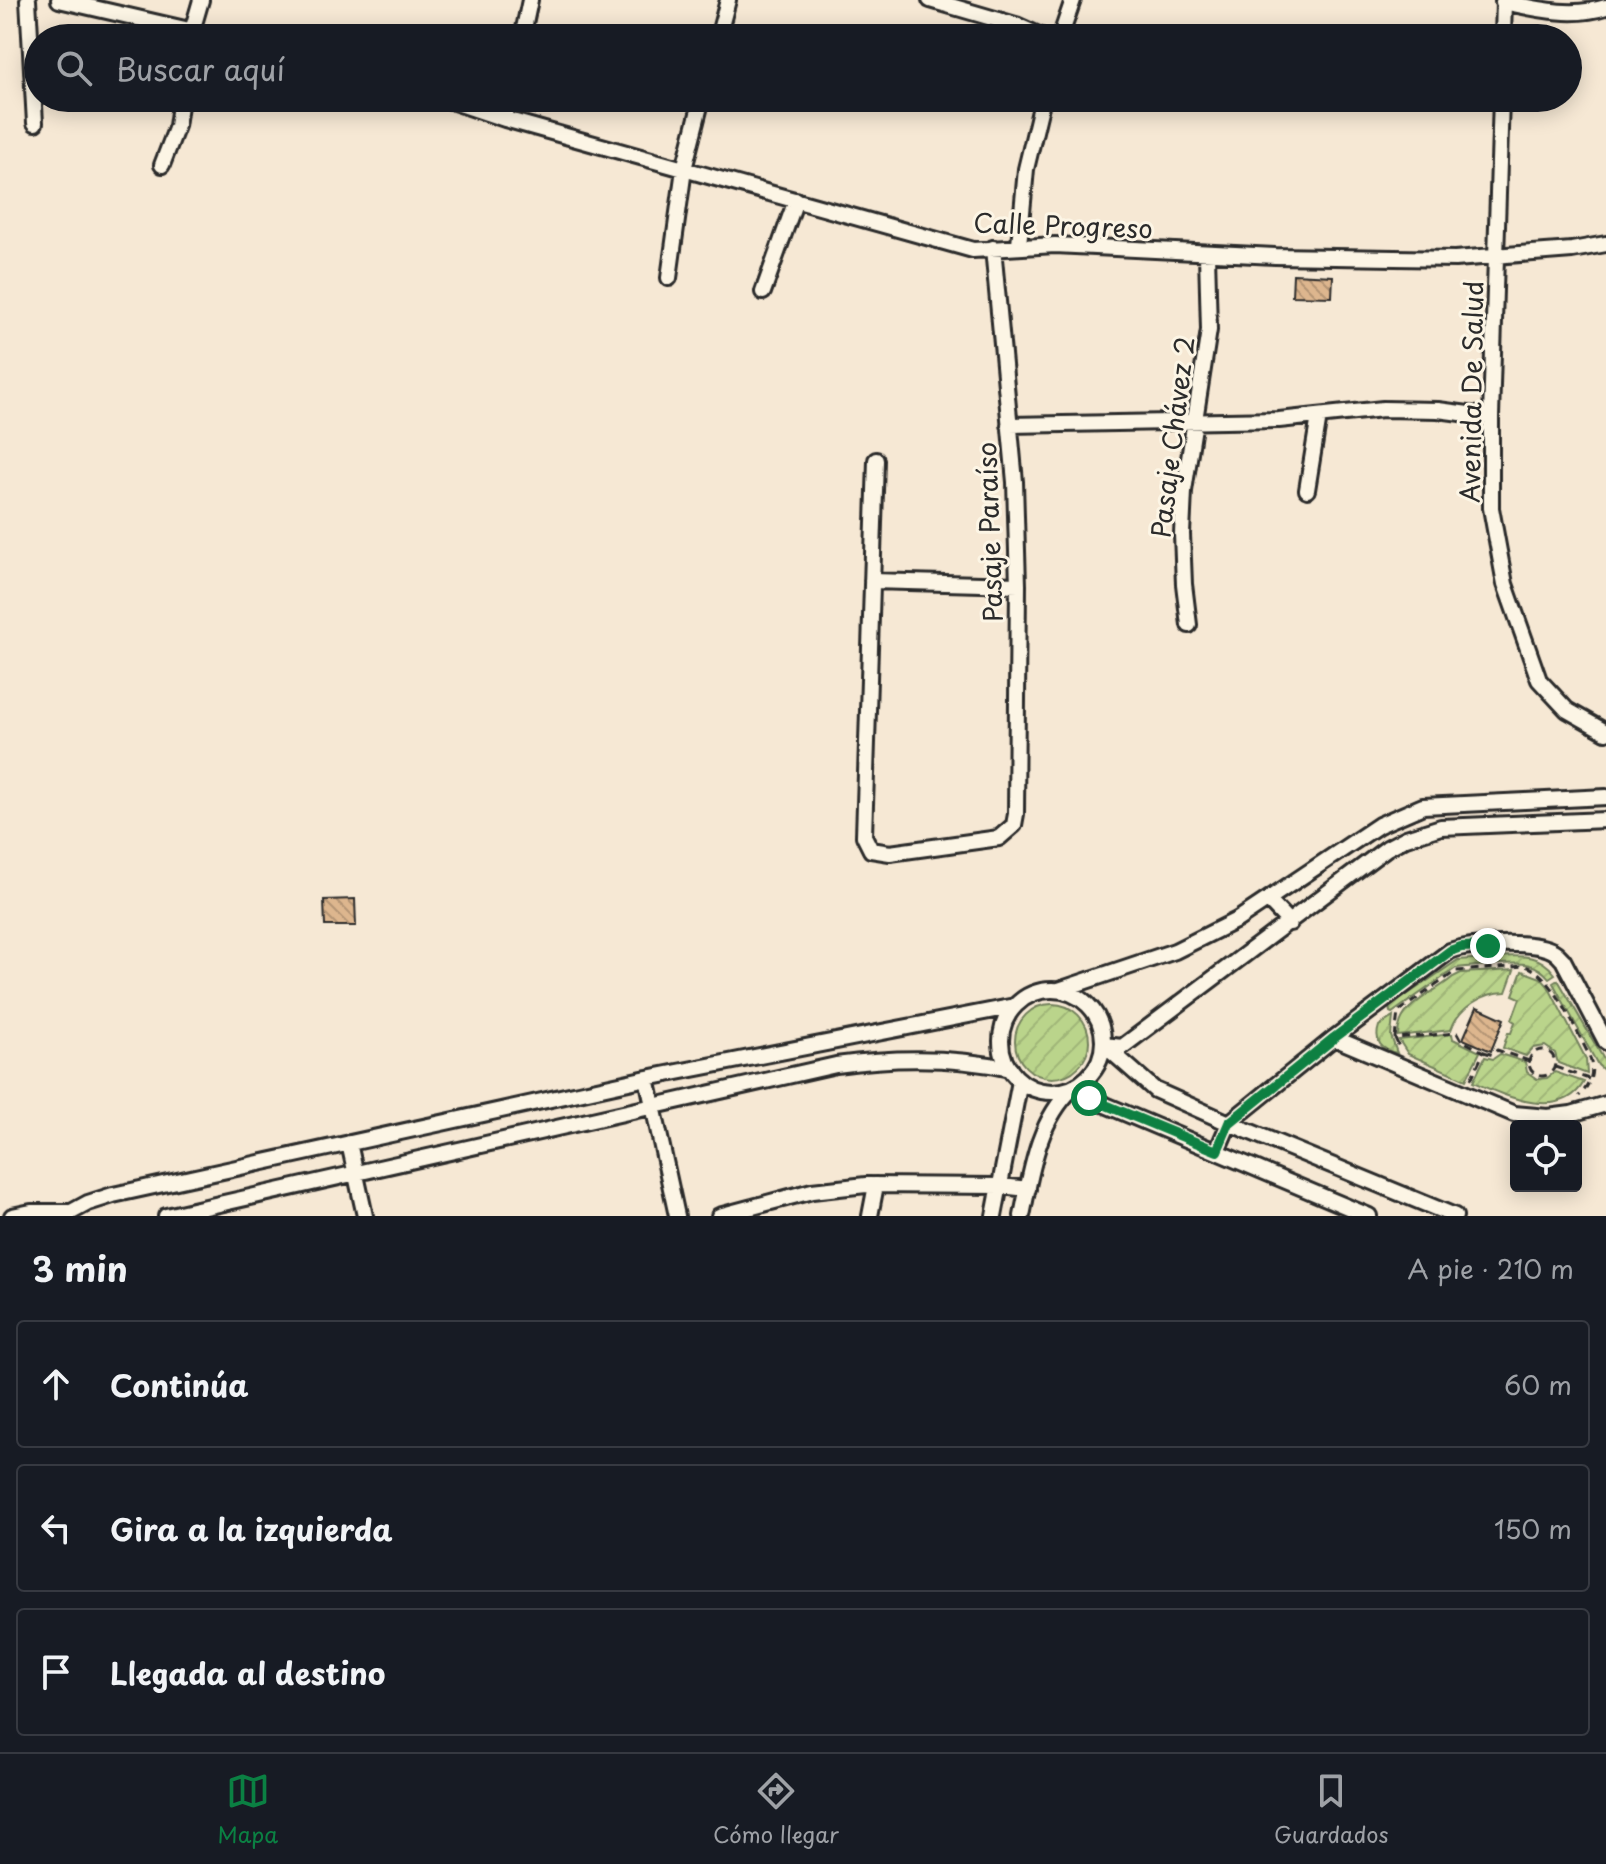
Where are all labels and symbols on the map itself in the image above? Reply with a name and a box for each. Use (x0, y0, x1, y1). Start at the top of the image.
street label: Calle Progreso (973, 202, 1153, 248)
street label: Avenida De Salud (1450, 281, 1492, 503)
street label: Pasaje Chávez 2 (1140, 334, 1204, 540)
street label: Pasaje Paraíso (966, 441, 1012, 623)
route end (1470, 928, 1506, 964)
route start (1071, 1080, 1107, 1116)

